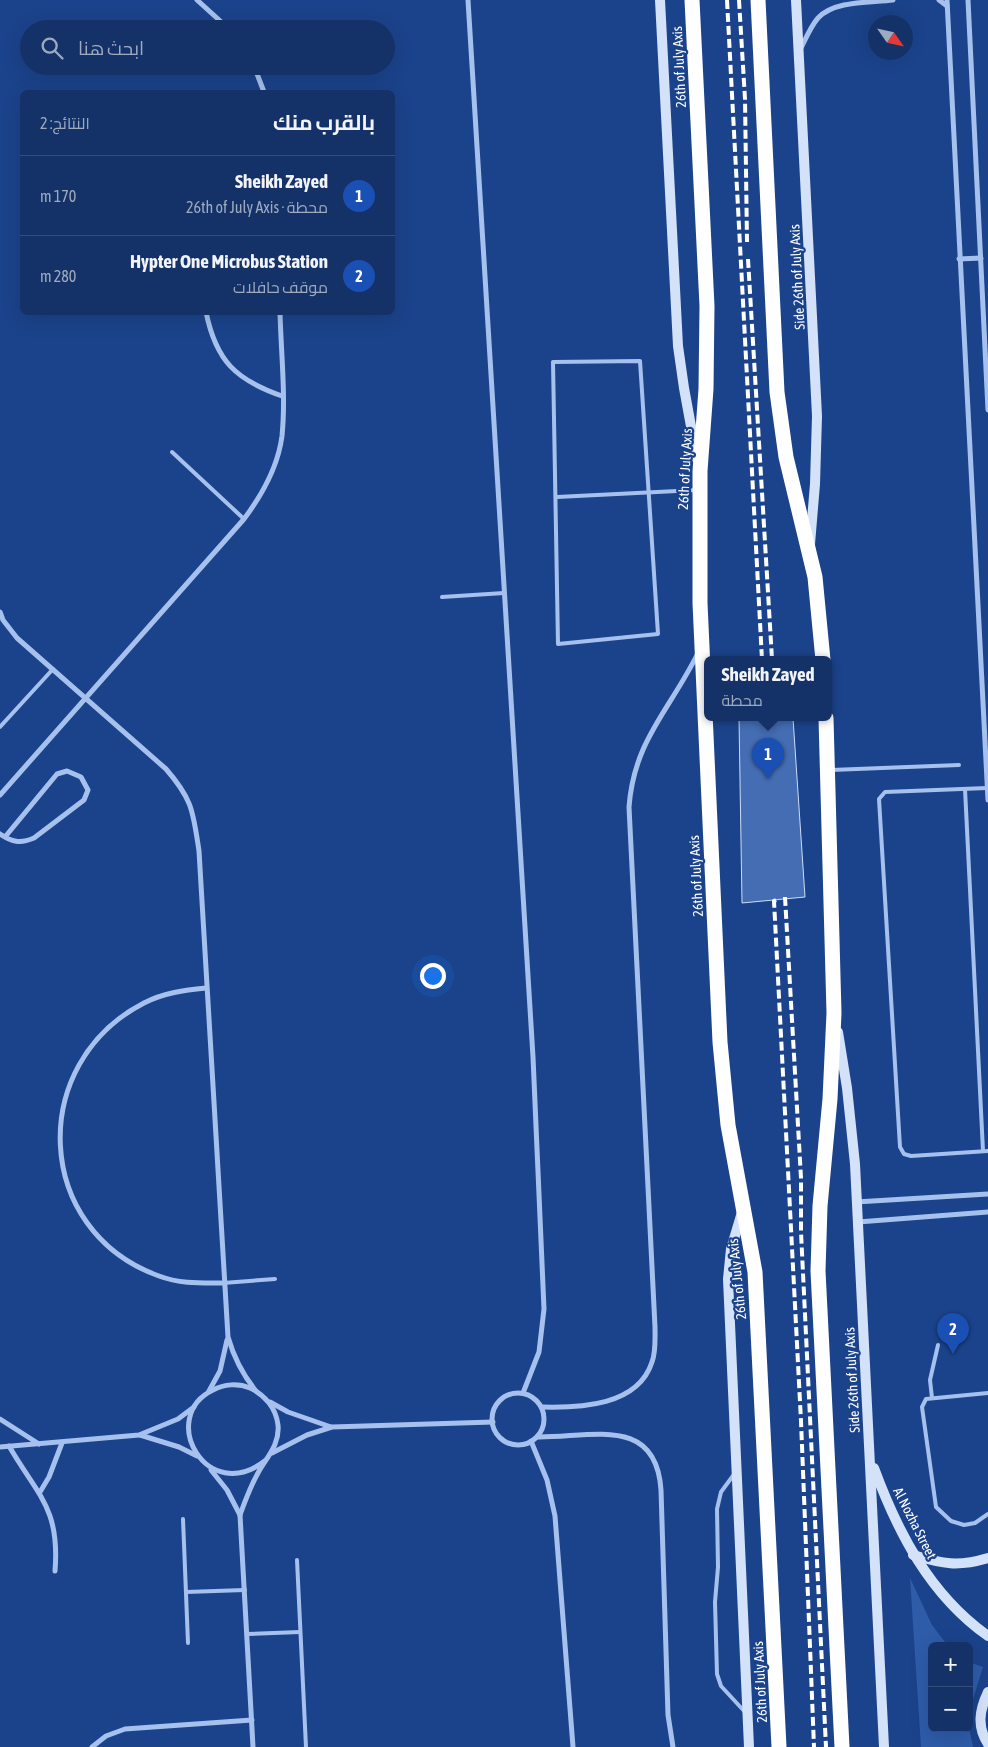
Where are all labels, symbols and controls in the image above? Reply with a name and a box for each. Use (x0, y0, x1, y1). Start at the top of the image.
north arrow (868, 15, 913, 60)
search box (20, 20, 395, 75)
street label: 26th of July Axis (669, 26, 689, 108)
icon: search (38, 34, 66, 62)
text: ابحث هنا (78, 37, 144, 59)
text: بالقرب منك (273, 110, 375, 134)
text: النتائج: 2 (40, 114, 90, 132)
text: Sheikh Zayed (235, 170, 328, 192)
text: 170 m (40, 187, 76, 205)
text: 1 (355, 187, 363, 205)
text: محطة · 26th of July Axis (186, 198, 328, 216)
street label: Side 26th of July Axis (786, 224, 808, 330)
text: Hypter One Microbus Station (130, 250, 328, 272)
text: 280 m (40, 267, 76, 285)
text: 2 (355, 267, 363, 285)
text: موقف حافلات (233, 278, 328, 296)
street label: 26th of July Axis (675, 428, 695, 510)
popup (704, 656, 832, 721)
text: Sheikh Zayed (722, 663, 814, 685)
text: محطة (722, 691, 763, 709)
pin: 1 (752, 738, 784, 779)
street label: 26th of July Axis (686, 835, 706, 917)
your location (420, 963, 446, 989)
street label: 26th of July Axis (725, 1238, 749, 1320)
pin: 2 (937, 1313, 969, 1354)
street label: Side 26th of July Axis (841, 1327, 863, 1433)
street label: Al Nozha Street (890, 1485, 940, 1561)
street label: 26th of July Axis (750, 1641, 770, 1723)
map controls (928, 1642, 973, 1732)
button: + (928, 1642, 973, 1687)
button: − (928, 1687, 973, 1732)

